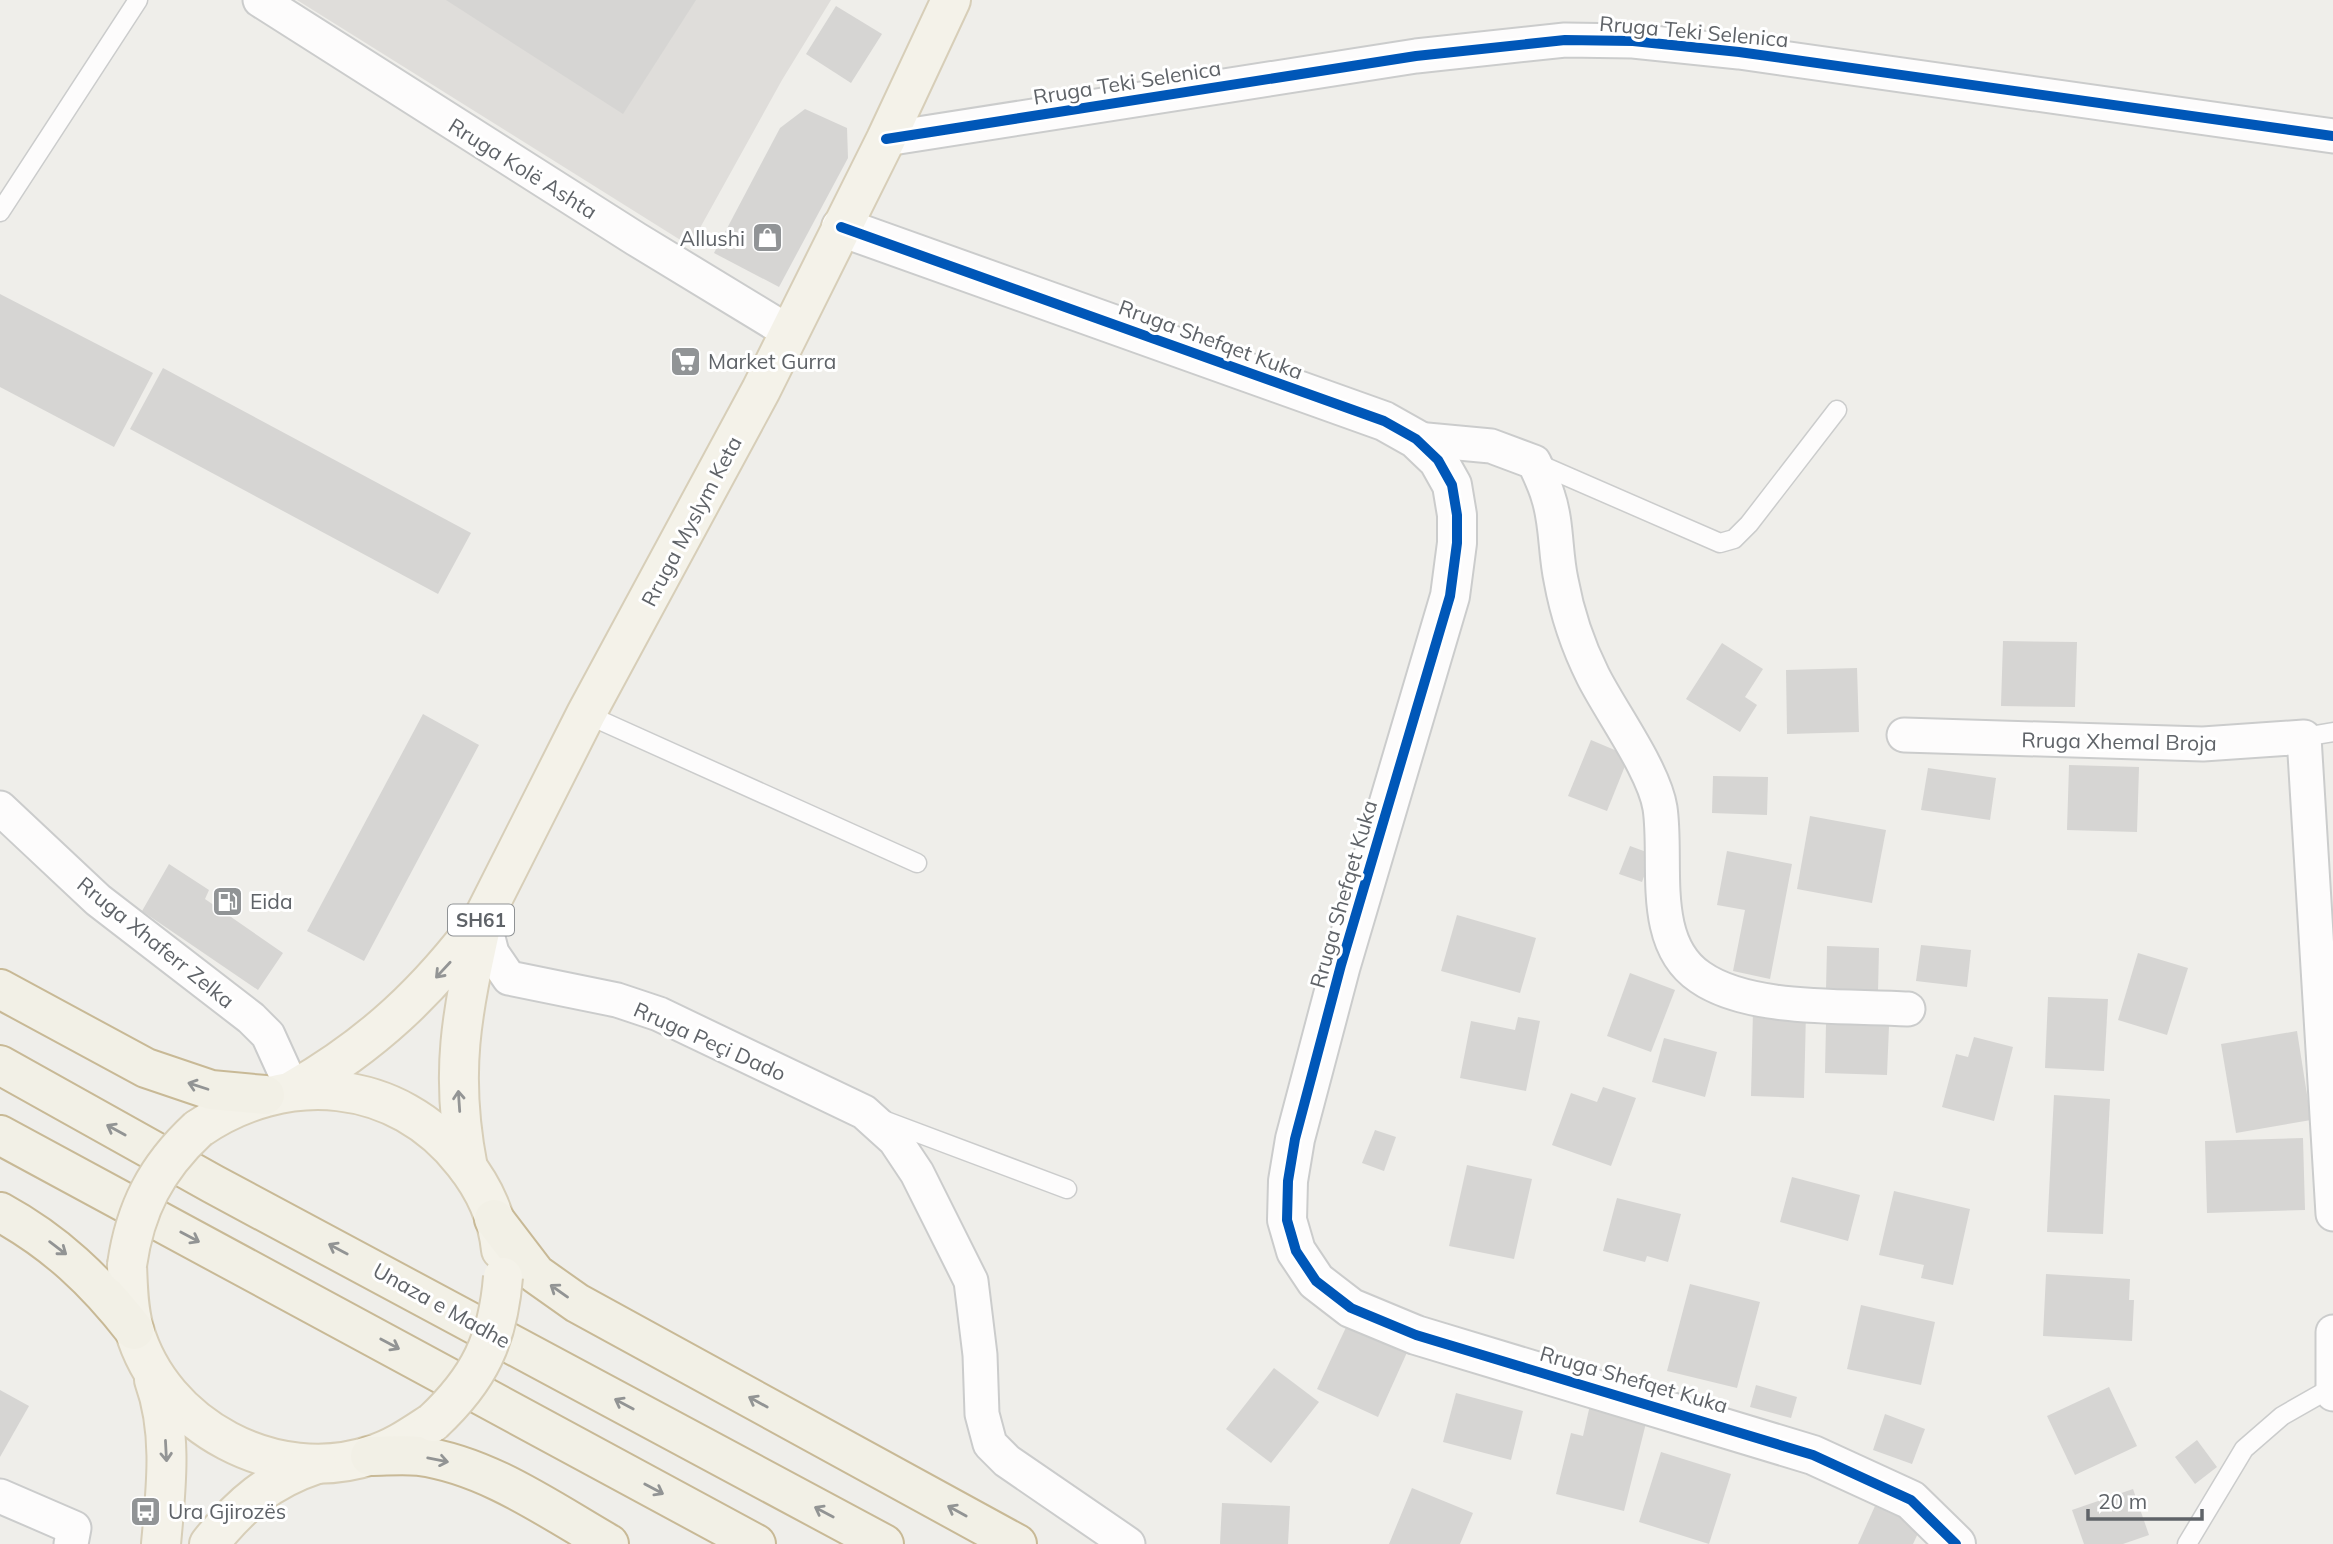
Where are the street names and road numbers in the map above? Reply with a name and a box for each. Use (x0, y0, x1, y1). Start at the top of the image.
street label: Rruga Teki Selenica (1598, 10, 1790, 52)
street label: Rruga Teki Selenica (1031, 54, 1223, 110)
street label: Rruga Kolë Ashta (444, 112, 602, 224)
street label: Rruga Shefqet Kuka (1115, 294, 1307, 384)
street label: Rruga Myslym Keta (635, 431, 747, 611)
street label: Rruga Xhemal Broja (2021, 726, 2217, 756)
street label: Rruga Shefqet Kuka (1304, 797, 1382, 991)
street label: Rruga Xhaferr Zelka (72, 871, 240, 1013)
road number: SH61 (448, 904, 514, 936)
street label: Rruga Peçi Dado (630, 996, 790, 1086)
street label: Unaza e Madhe (369, 1257, 515, 1353)
street label: Rruga Shefqet Kuka (1537, 1340, 1731, 1418)

